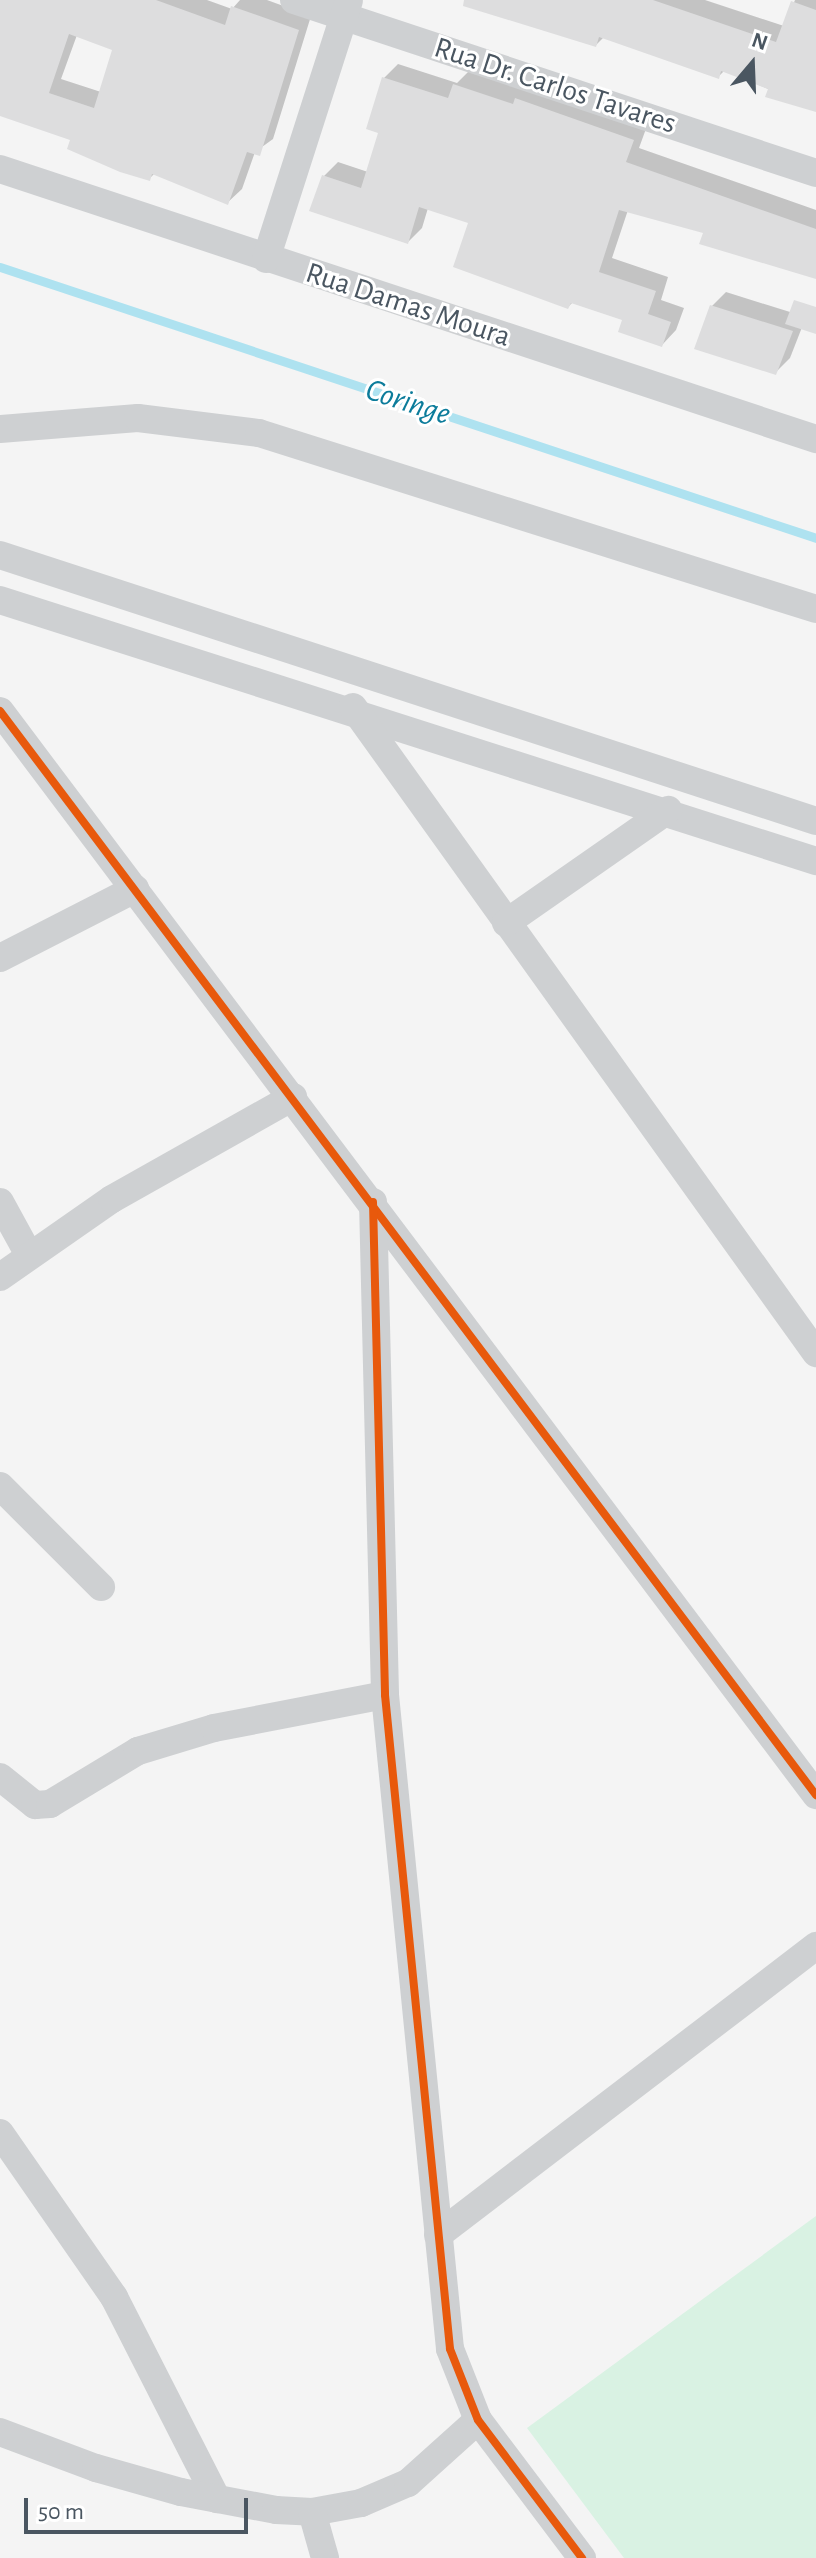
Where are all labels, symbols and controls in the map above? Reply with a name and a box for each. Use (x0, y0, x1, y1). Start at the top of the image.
north arrow (712, 24, 792, 104)
text: N (749, 28, 771, 54)
street label: Rua Dr. Carlos Tavares (430, 30, 680, 142)
street label: Rua Damas Moura (301, 255, 515, 355)
water label: Coringe (361, 370, 455, 434)
scale bar (28, 2482, 252, 2532)
text: 50 m (38, 2500, 84, 2524)

